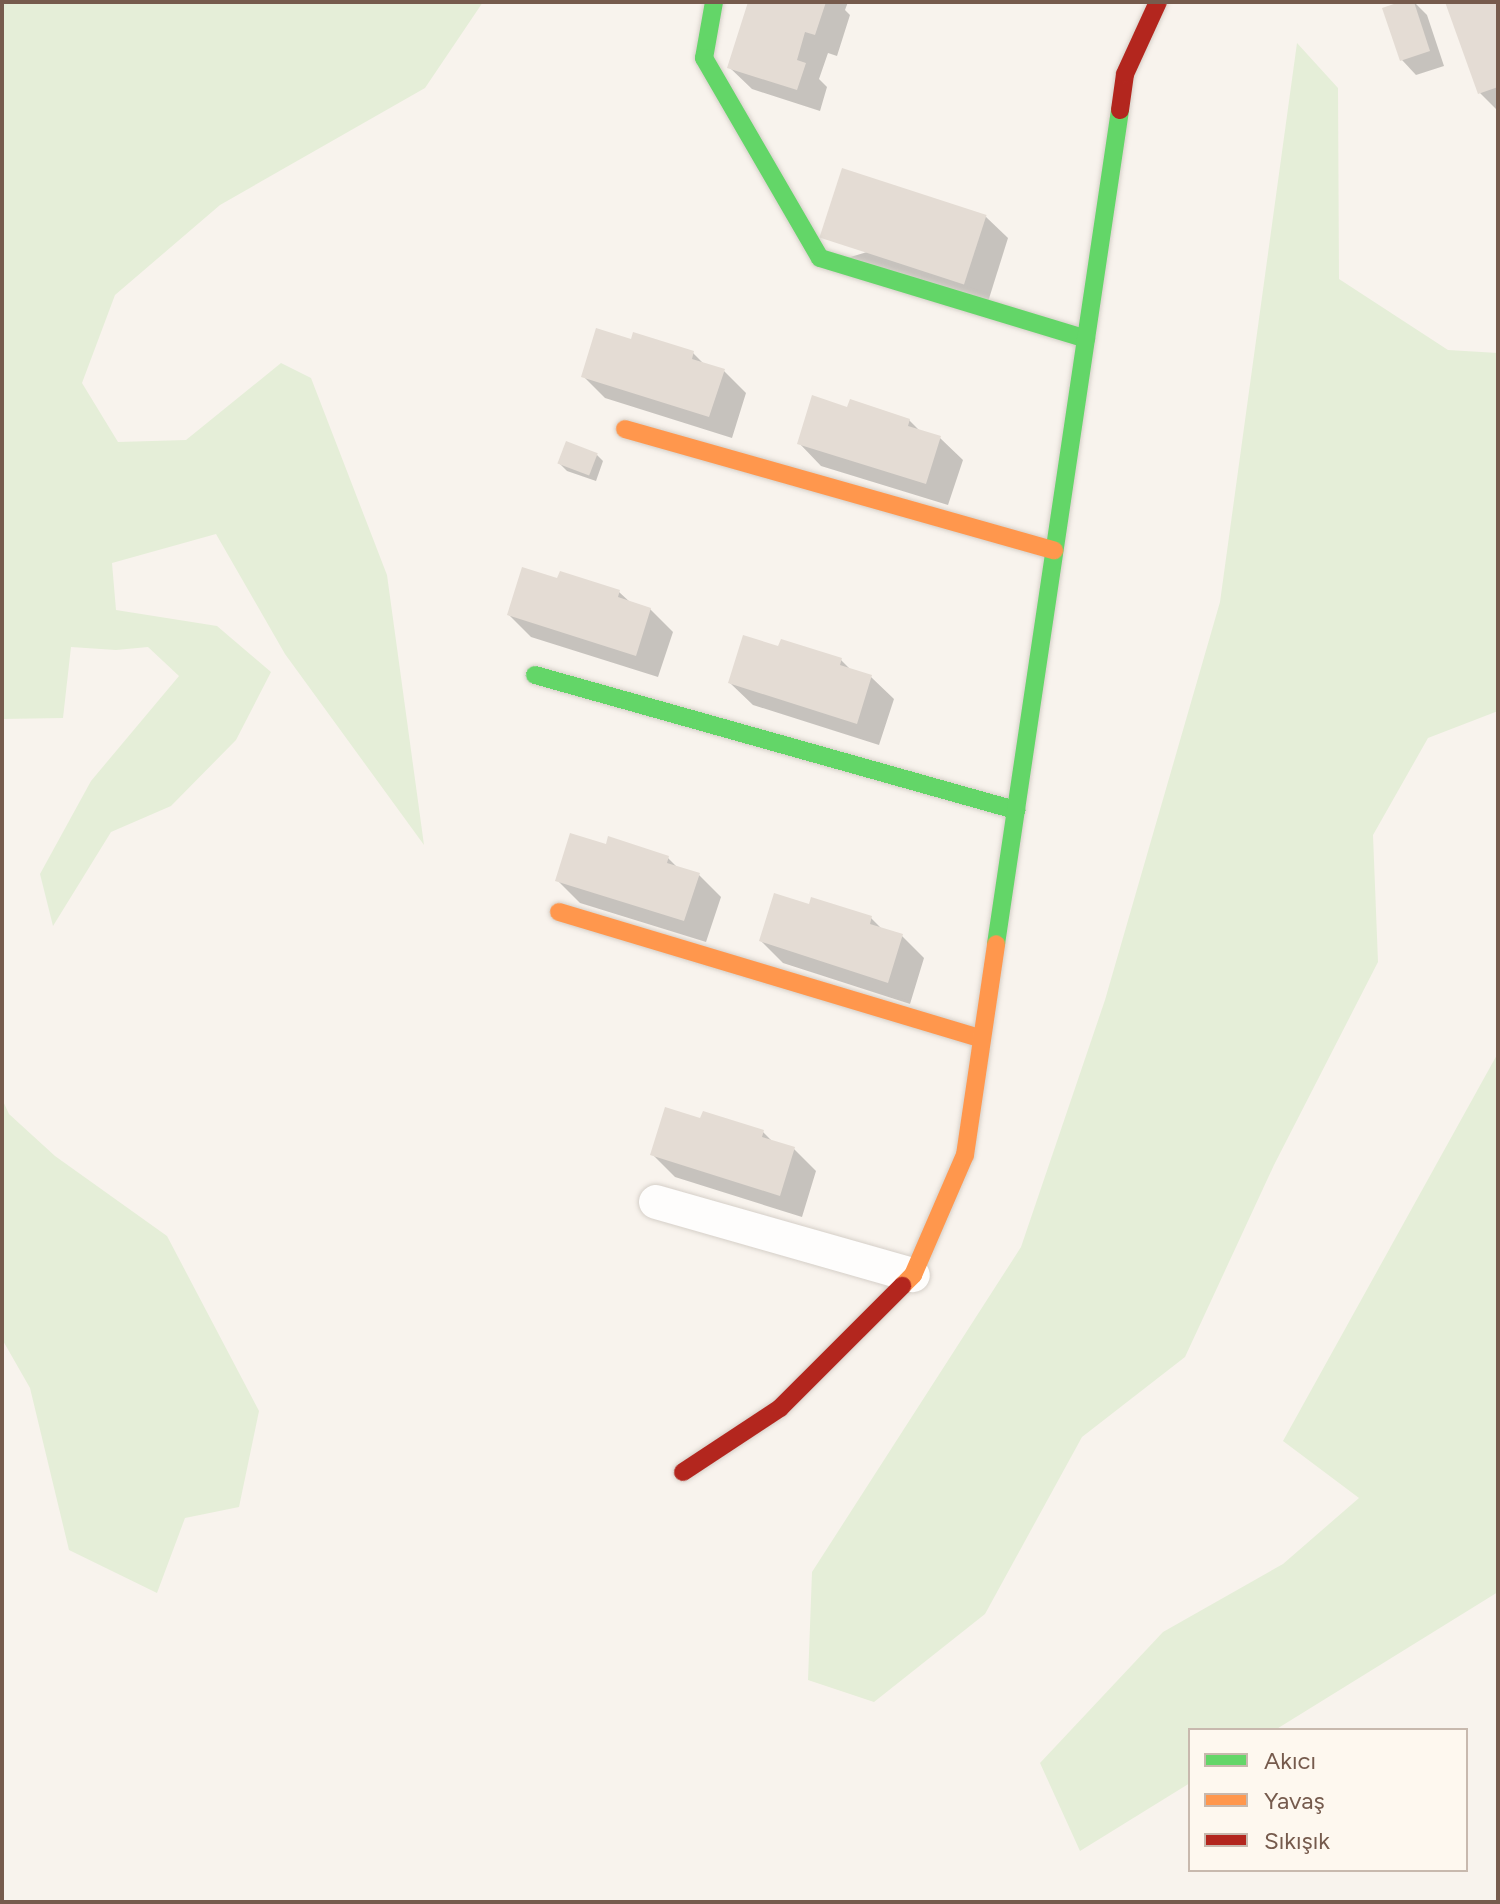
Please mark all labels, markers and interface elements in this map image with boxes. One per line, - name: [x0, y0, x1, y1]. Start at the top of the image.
- legend: [1188, 1728, 1468, 1872]
- text: Akıcı: [1264, 1746, 1316, 1775]
- text: Yavaş: [1264, 1786, 1325, 1815]
- text: Sıkışık: [1264, 1826, 1330, 1855]

